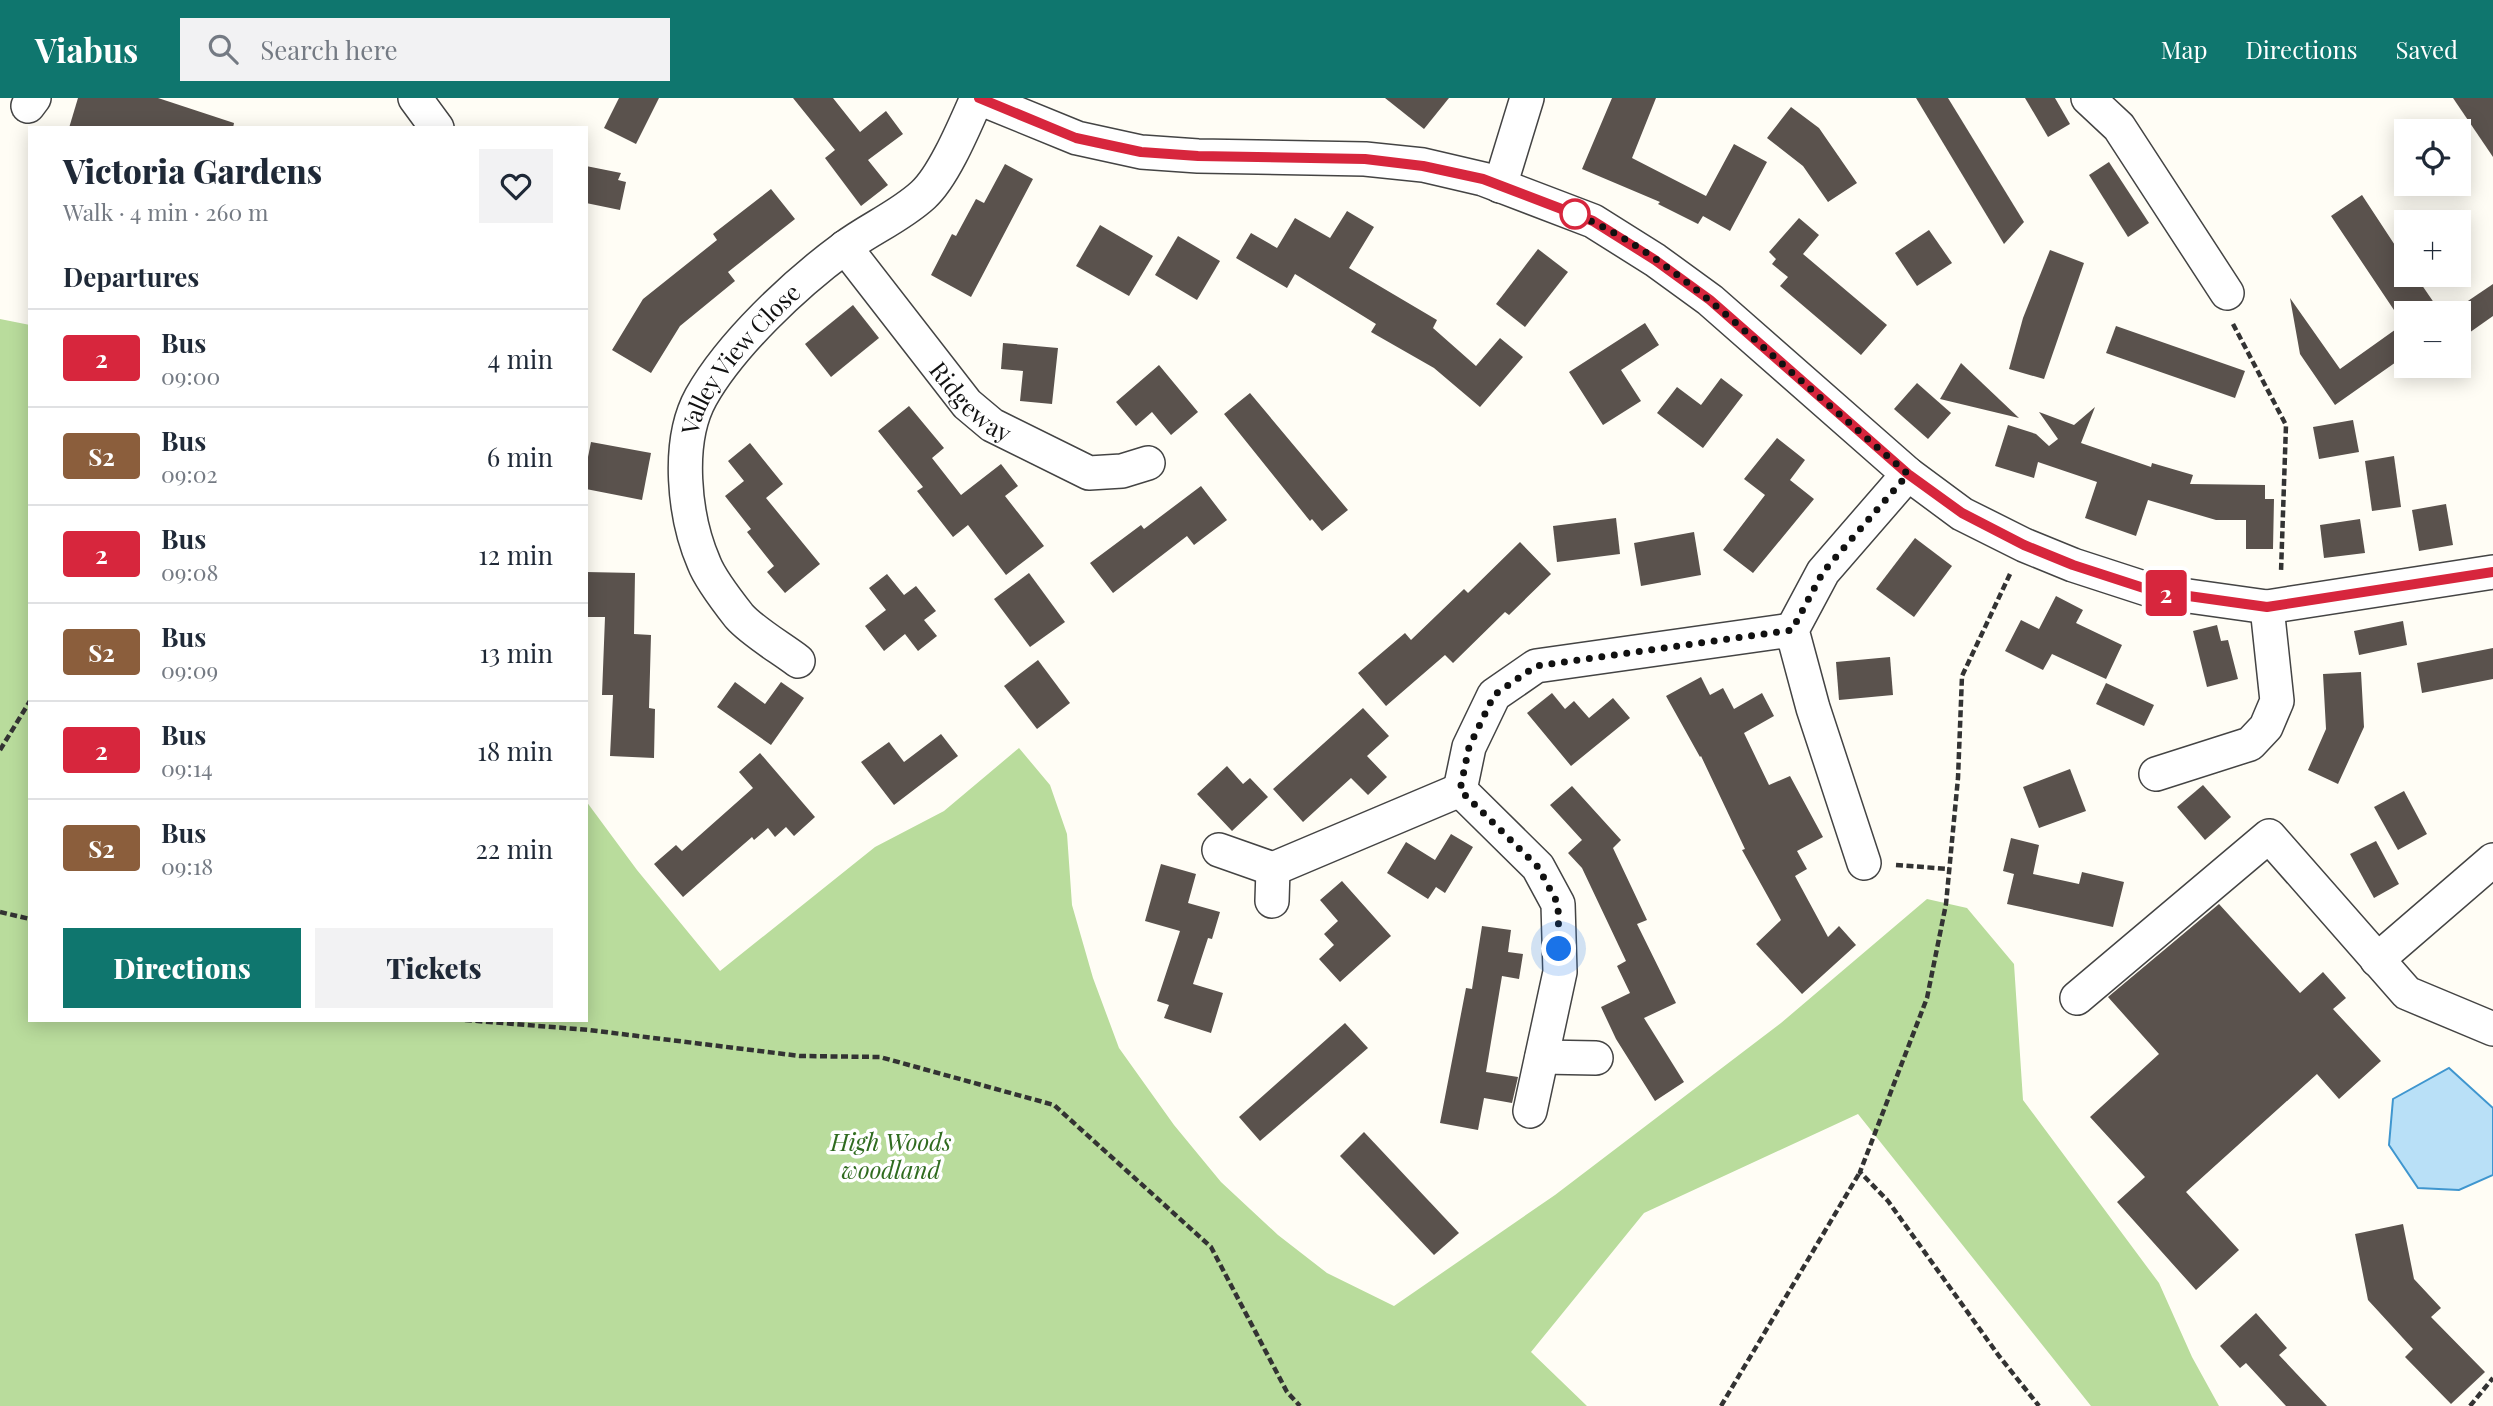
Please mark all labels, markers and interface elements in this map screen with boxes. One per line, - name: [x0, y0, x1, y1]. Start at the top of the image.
- search box: [180, 18, 670, 81]
- text: Viabus: [35, 27, 138, 71]
- icon: search: [204, 30, 242, 68]
- text: Search here: [260, 32, 398, 67]
- text: Map: [2161, 33, 2207, 65]
- text: Directions: [2245, 33, 2358, 65]
- text: Saved: [2396, 33, 2458, 65]
- map controls: [2394, 119, 2471, 378]
- button: locate: [2394, 119, 2471, 196]
- text: Victoria Gardens: [63, 148, 322, 192]
- button: heart: [479, 149, 553, 223]
- text: Walk · 4 min · 260 m: [63, 196, 268, 227]
- unlabelled marker: [1560, 199, 1590, 229]
- button: +: [2394, 210, 2471, 287]
- text: Departures: [63, 259, 199, 294]
- street label: Valley View Close: [672, 276, 806, 438]
- button: −: [2394, 301, 2471, 378]
- text: Bus: [161, 325, 206, 360]
- text: 4 min: [487, 341, 553, 376]
- text: 2: [95, 342, 108, 374]
- street label: Ridgeway: [923, 354, 1017, 448]
- text: 09:00: [161, 360, 220, 391]
- text: Bus: [161, 423, 206, 458]
- text: 6 min: [487, 439, 553, 474]
- text: S2: [88, 440, 115, 472]
- text: 09:02: [161, 458, 217, 489]
- text: Bus: [161, 521, 206, 556]
- text: 12 min: [478, 537, 553, 572]
- text: 2: [95, 538, 108, 570]
- text: 09:08: [161, 556, 218, 587]
- line badge: 2: [2143, 570, 2189, 616]
- text: 2: [2160, 577, 2172, 609]
- text: Bus: [161, 619, 206, 654]
- text: 13 min: [479, 635, 553, 670]
- text: S2: [88, 636, 115, 668]
- text: 09:09: [161, 654, 218, 685]
- text: Bus: [161, 717, 206, 752]
- text: 18 min: [477, 733, 553, 768]
- text: 2: [95, 734, 108, 766]
- text: 09:14: [161, 752, 213, 783]
- text: Bus: [161, 815, 206, 850]
- text: 22 min: [475, 831, 553, 866]
- text: S2: [88, 832, 115, 864]
- text: 09:18: [161, 850, 213, 881]
- button: Directions: [63, 928, 301, 1008]
- button: Tickets: [315, 928, 553, 1008]
- your location: [1541, 931, 1576, 966]
- park label: High Woods woodland: [830, 1125, 951, 1185]

